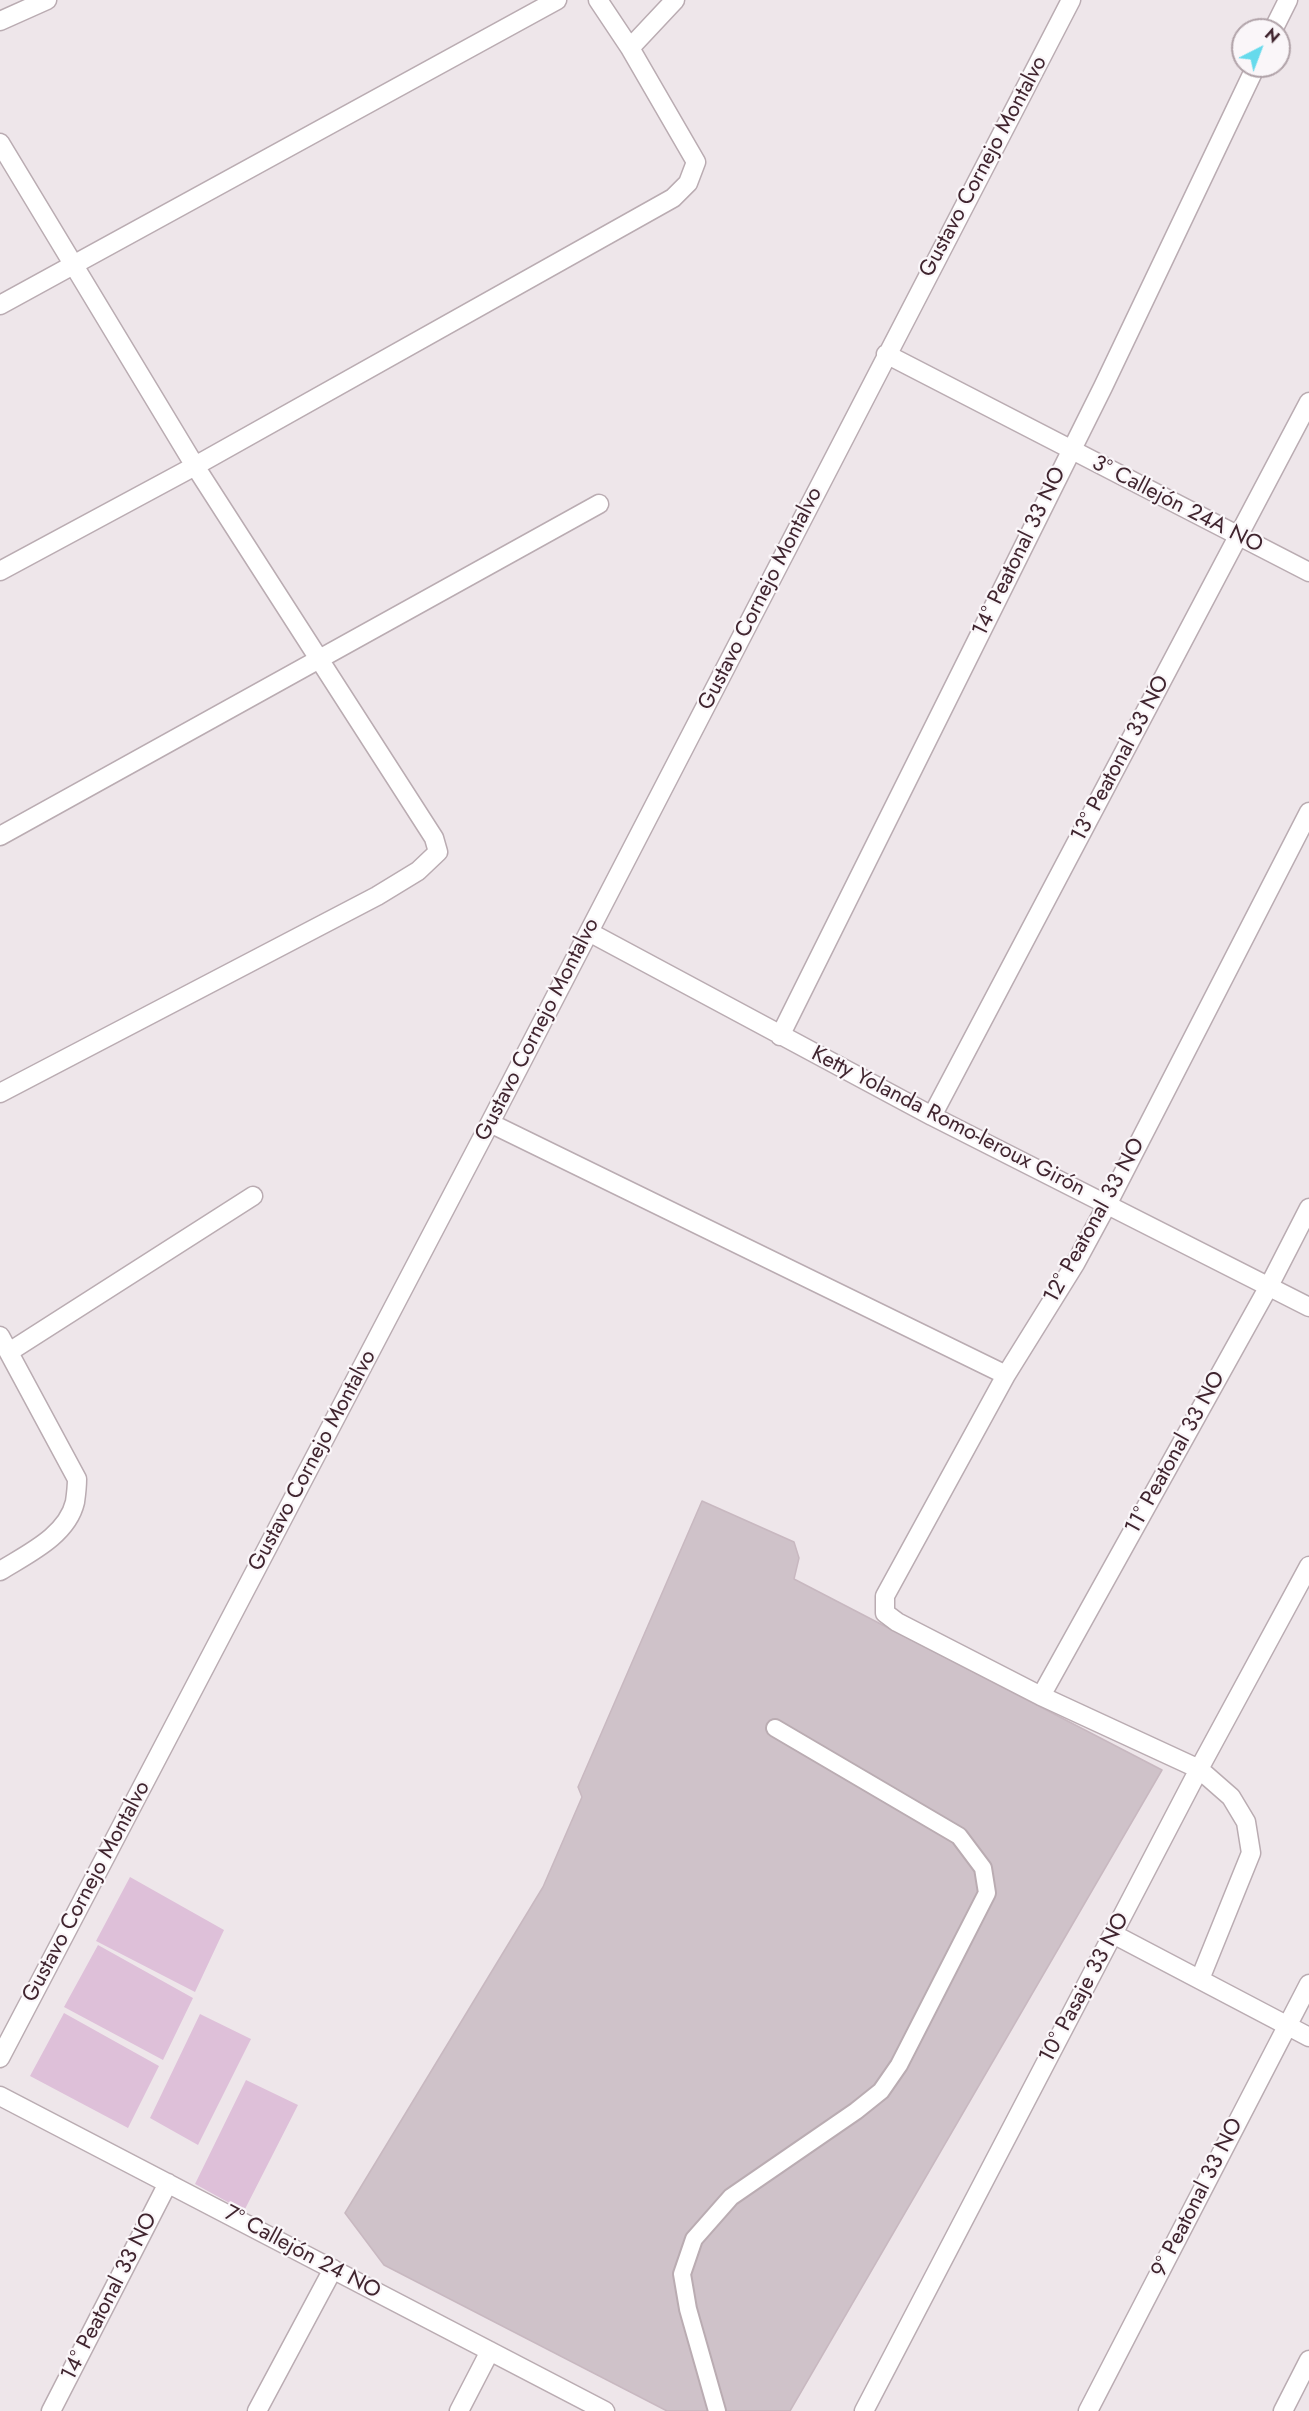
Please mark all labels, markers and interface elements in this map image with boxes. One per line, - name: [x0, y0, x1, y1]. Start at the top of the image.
- north arrow: [1231, 18, 1291, 78]
- text: N: [1260, 23, 1284, 49]
- street label: Gustavo Cornejo Montalvo: [914, 52, 1054, 282]
- street label: 3° Callejón 24A NO: [1087, 450, 1267, 560]
- street label: 14° Peatonal 33 NO: [968, 463, 1072, 641]
- street label: Gustavo Cornejo Montalvo: [693, 483, 829, 715]
- street label: 13° Peatonal 33 NO: [1066, 672, 1176, 846]
- street label: Gustavo Cornejo Montalvo: [470, 914, 606, 1146]
- street label: Ketty Yolanda Romo-leroux Girón: [807, 1041, 1089, 1203]
- street label: 12° Peatonal 33 NO: [1039, 1134, 1151, 1308]
- street label: Gustavo Cornejo Montalvo: [243, 1346, 383, 1576]
- street label: 11° Peatonal 33 NO: [1120, 1367, 1232, 1539]
- street label: Gustavo Cornejo Montalvo: [17, 1777, 157, 2007]
- street label: 10° Pasaje 33 NO: [1034, 1909, 1136, 2067]
- street label: 9° Peatonal 33 NO: [1147, 2114, 1249, 2282]
- street label: 7° Callejón 24 NO: [219, 2201, 385, 2305]
- street label: 14° Peatonal 33 NO: [56, 2209, 164, 2385]

